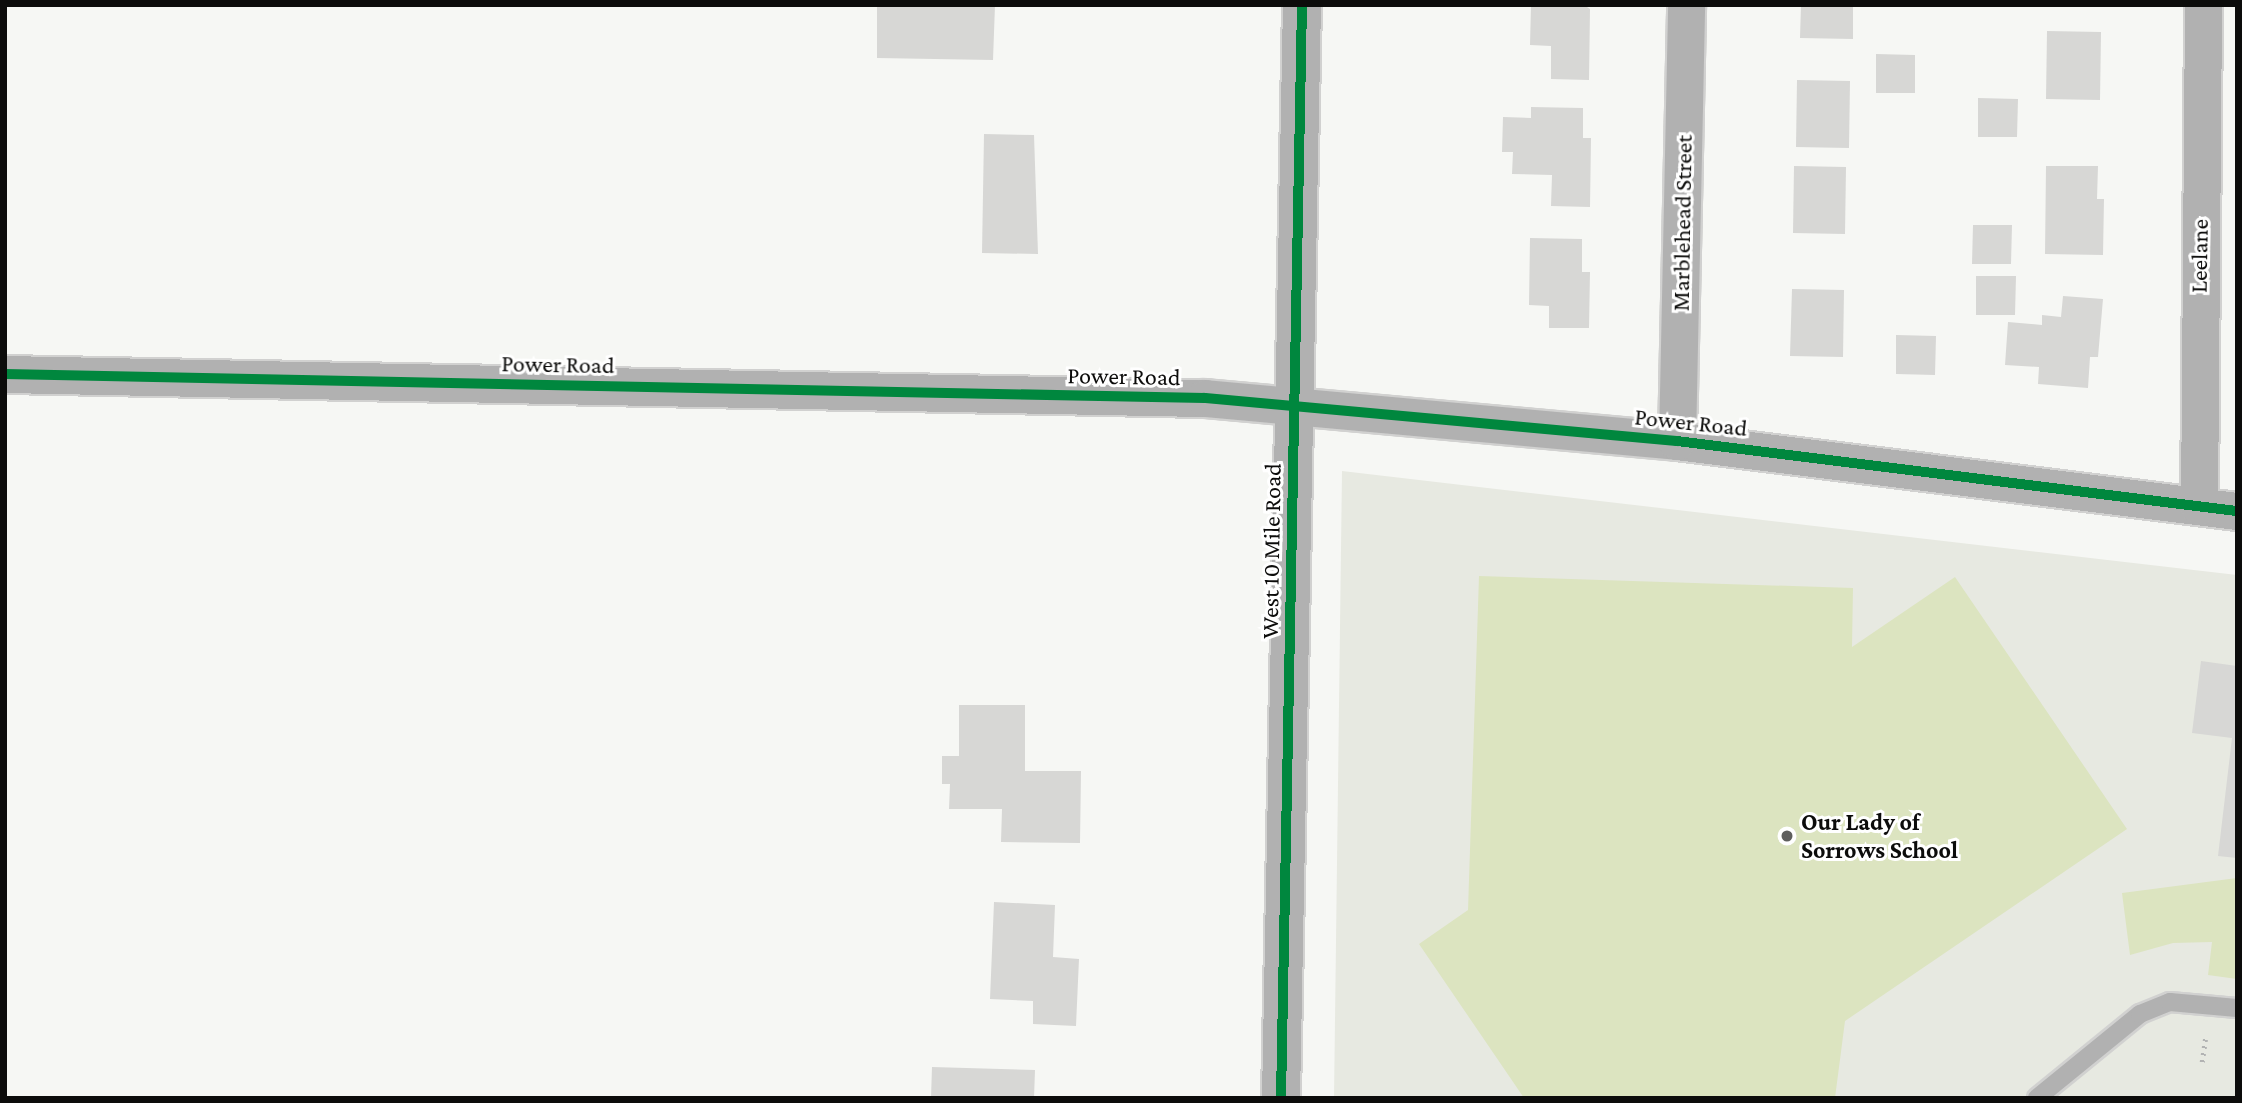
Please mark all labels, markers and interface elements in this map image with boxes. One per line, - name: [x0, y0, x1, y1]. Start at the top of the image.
- street label: Marblehead Street: [1666, 134, 1698, 312]
- street label: Leelane: [2184, 219, 2214, 293]
- street label: Power Road: [501, 349, 615, 379]
- street label: Power Road: [1067, 361, 1181, 391]
- street label: Power Road: [1633, 402, 1749, 442]
- street label: West 10 Mile Road: [1255, 463, 1287, 639]
- place label: Our Lady of Sorrows School: [1801, 808, 1958, 864]
- marker: Our Lady of Sorrows School: [1779, 828, 1795, 844]

